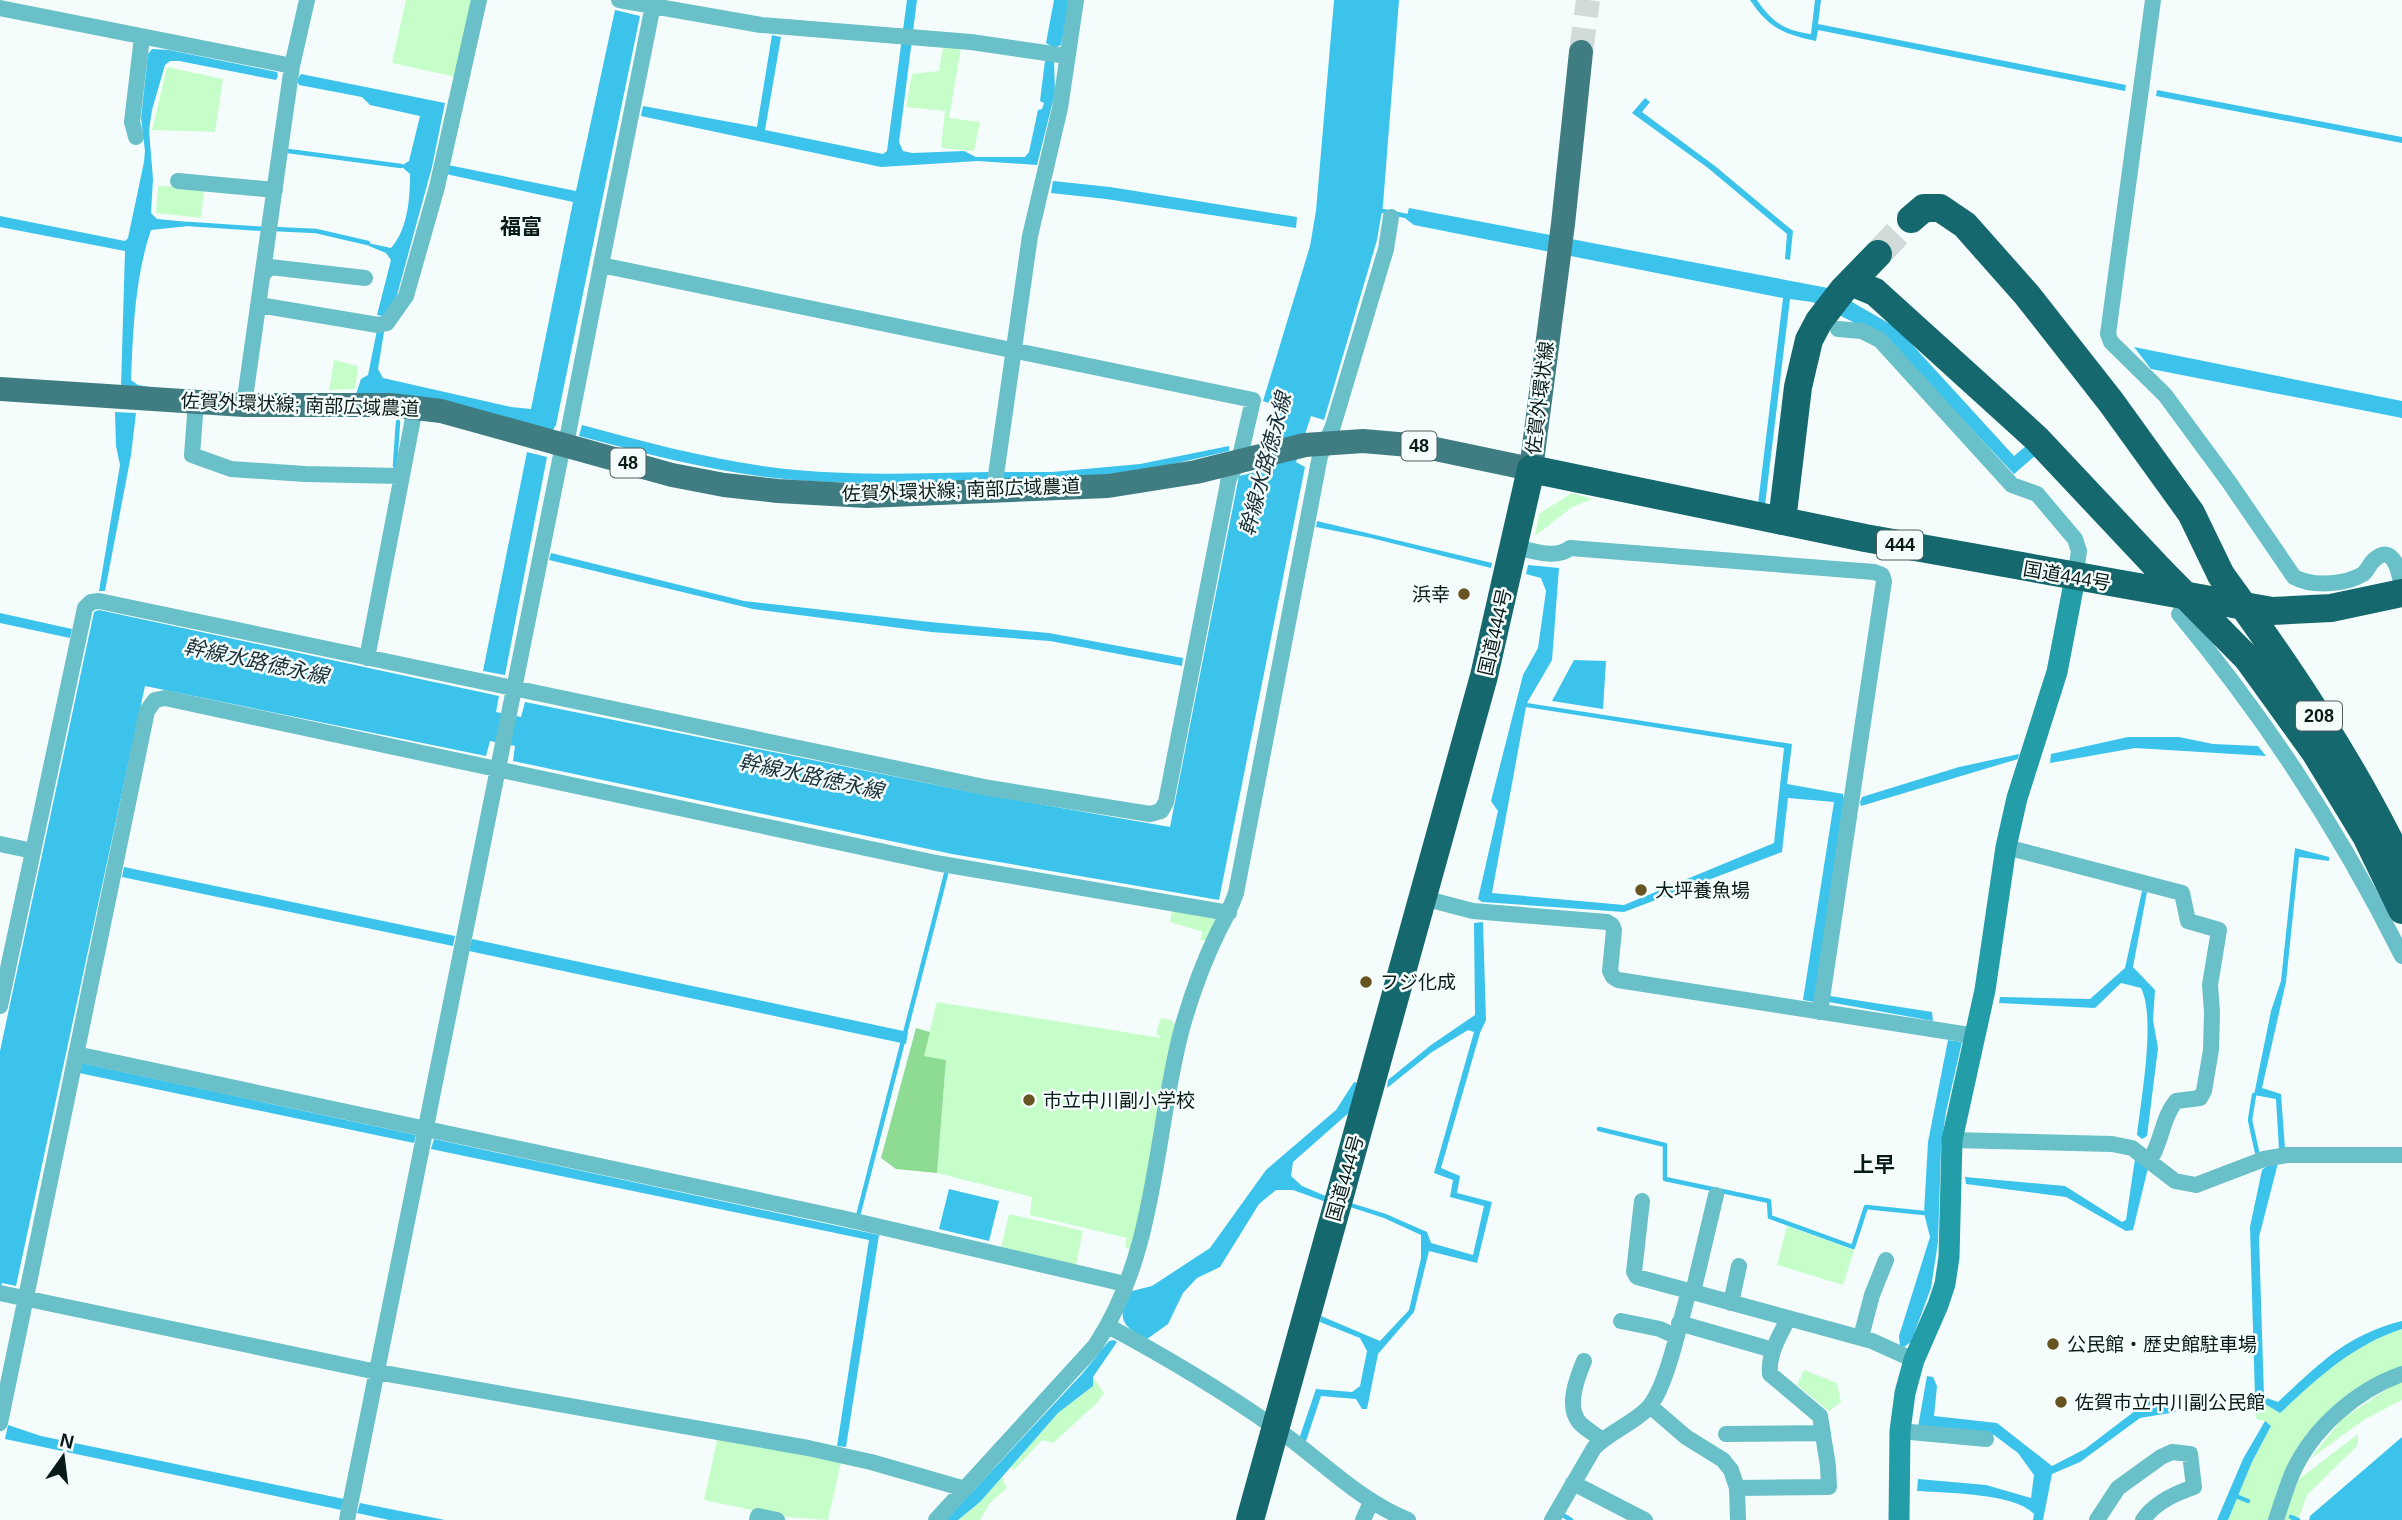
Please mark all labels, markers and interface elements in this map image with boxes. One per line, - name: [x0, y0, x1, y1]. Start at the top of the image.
- district label: 福富: [500, 215, 542, 238]
- street label: 佐賀外環状線: [1523, 340, 1557, 456]
- water label: 幹線水路徳永線: [1235, 387, 1296, 538]
- street label: 佐賀外環状線; 南部広域農道: [180, 390, 420, 420]
- road number: 48: [1402, 432, 1436, 461]
- road number: 48: [610, 448, 646, 477]
- street label: 佐賀外環状線; 南部広域農道: [841, 475, 1081, 505]
- road number: 444: [1877, 530, 1923, 560]
- street label: 国道444号: [2021, 558, 2113, 594]
- place label: 浜幸: [1412, 584, 1450, 605]
- marker: 浜幸: [1456, 586, 1472, 602]
- street label: 国道444号: [1475, 586, 1515, 678]
- water label: 幹線水路徳永線: [182, 634, 333, 688]
- road number: 208: [2296, 702, 2342, 730]
- water label: 幹線水路徳永線: [737, 749, 888, 803]
- place label: 大坪養魚場: [1655, 880, 1750, 901]
- marker: 大坪養魚場: [1633, 882, 1649, 898]
- place label: フジ化成: [1380, 972, 1456, 993]
- marker: フジ化成: [1358, 974, 1374, 990]
- place label: 市立中川副小学校: [1043, 1090, 1195, 1111]
- marker: 市立中川副小学校: [1021, 1092, 1037, 1108]
- street label: 国道444号: [1323, 1132, 1367, 1224]
- district label: 上早: [1853, 1153, 1895, 1176]
- place label: 公民館・歴史館駐車場: [2067, 1334, 2257, 1355]
- marker: 公民館・歴史館駐車場: [2045, 1336, 2061, 1352]
- place label: 佐賀市立中川副公民館: [2075, 1392, 2265, 1413]
- marker: 佐賀市立中川副公民館: [2053, 1394, 2069, 1410]
- north arrow: [28, 1422, 98, 1492]
- text: N: [58, 1429, 76, 1453]

